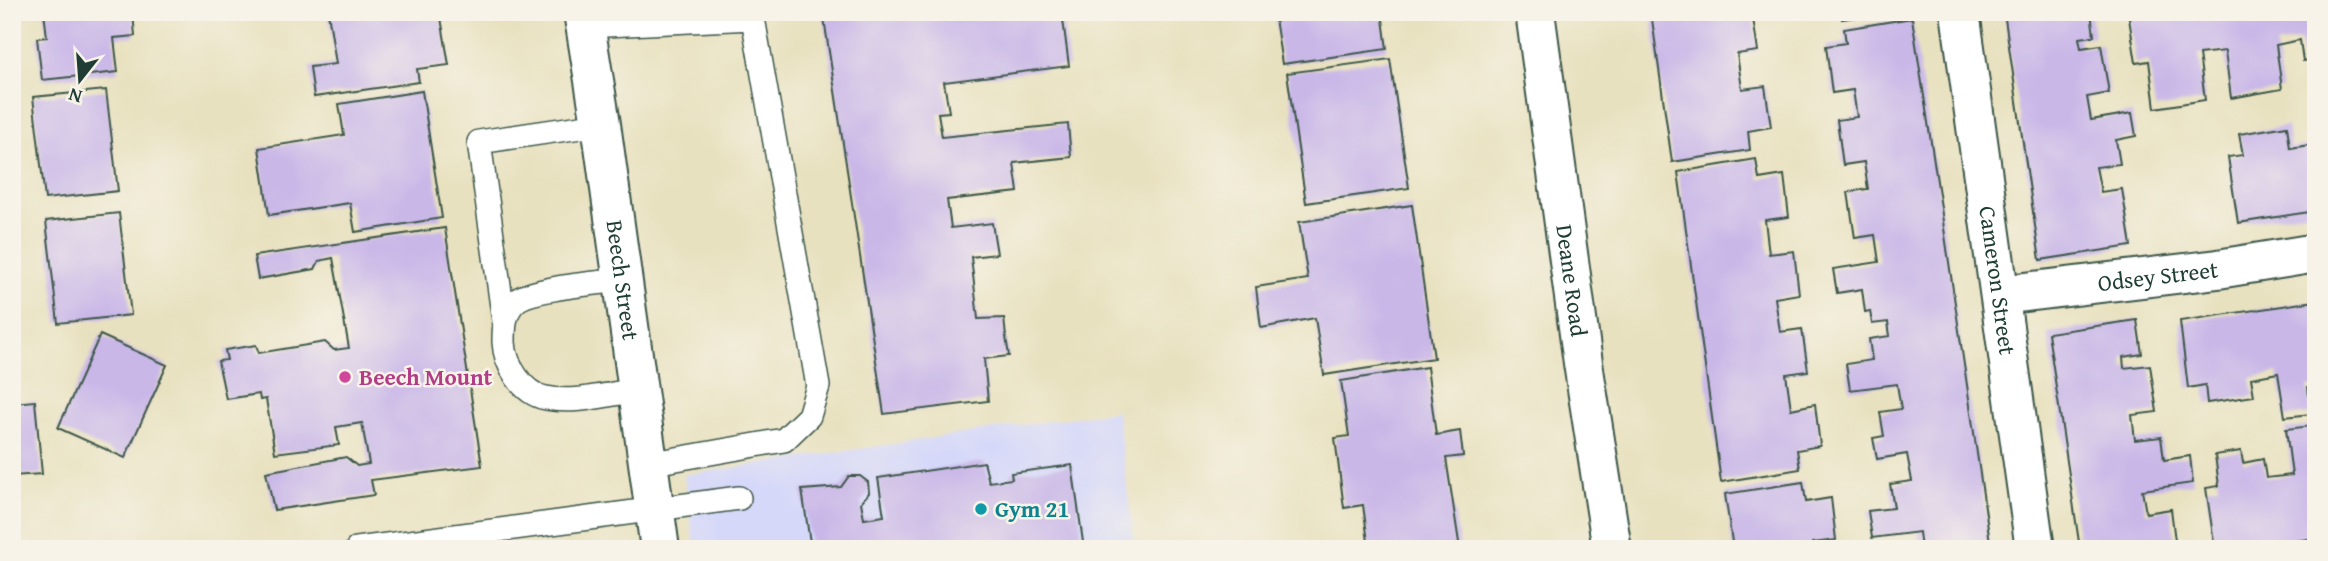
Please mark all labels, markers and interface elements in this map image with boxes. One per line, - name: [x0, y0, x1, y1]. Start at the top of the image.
- north arrow: [46, 46, 116, 116]
- text: N: [65, 81, 85, 112]
- street label: Cameron Street: [1971, 204, 2025, 357]
- street label: Beech Street: [599, 218, 648, 342]
- street label: Deane Road: [1548, 222, 1596, 339]
- street label: Odsey Street: [2096, 252, 2220, 299]
- place label: Beech Mount: [359, 360, 493, 393]
- marker: Beech Mount: [337, 369, 353, 385]
- place label: Gym 21: [995, 492, 1069, 525]
- marker: Gym 21: [973, 501, 989, 517]

